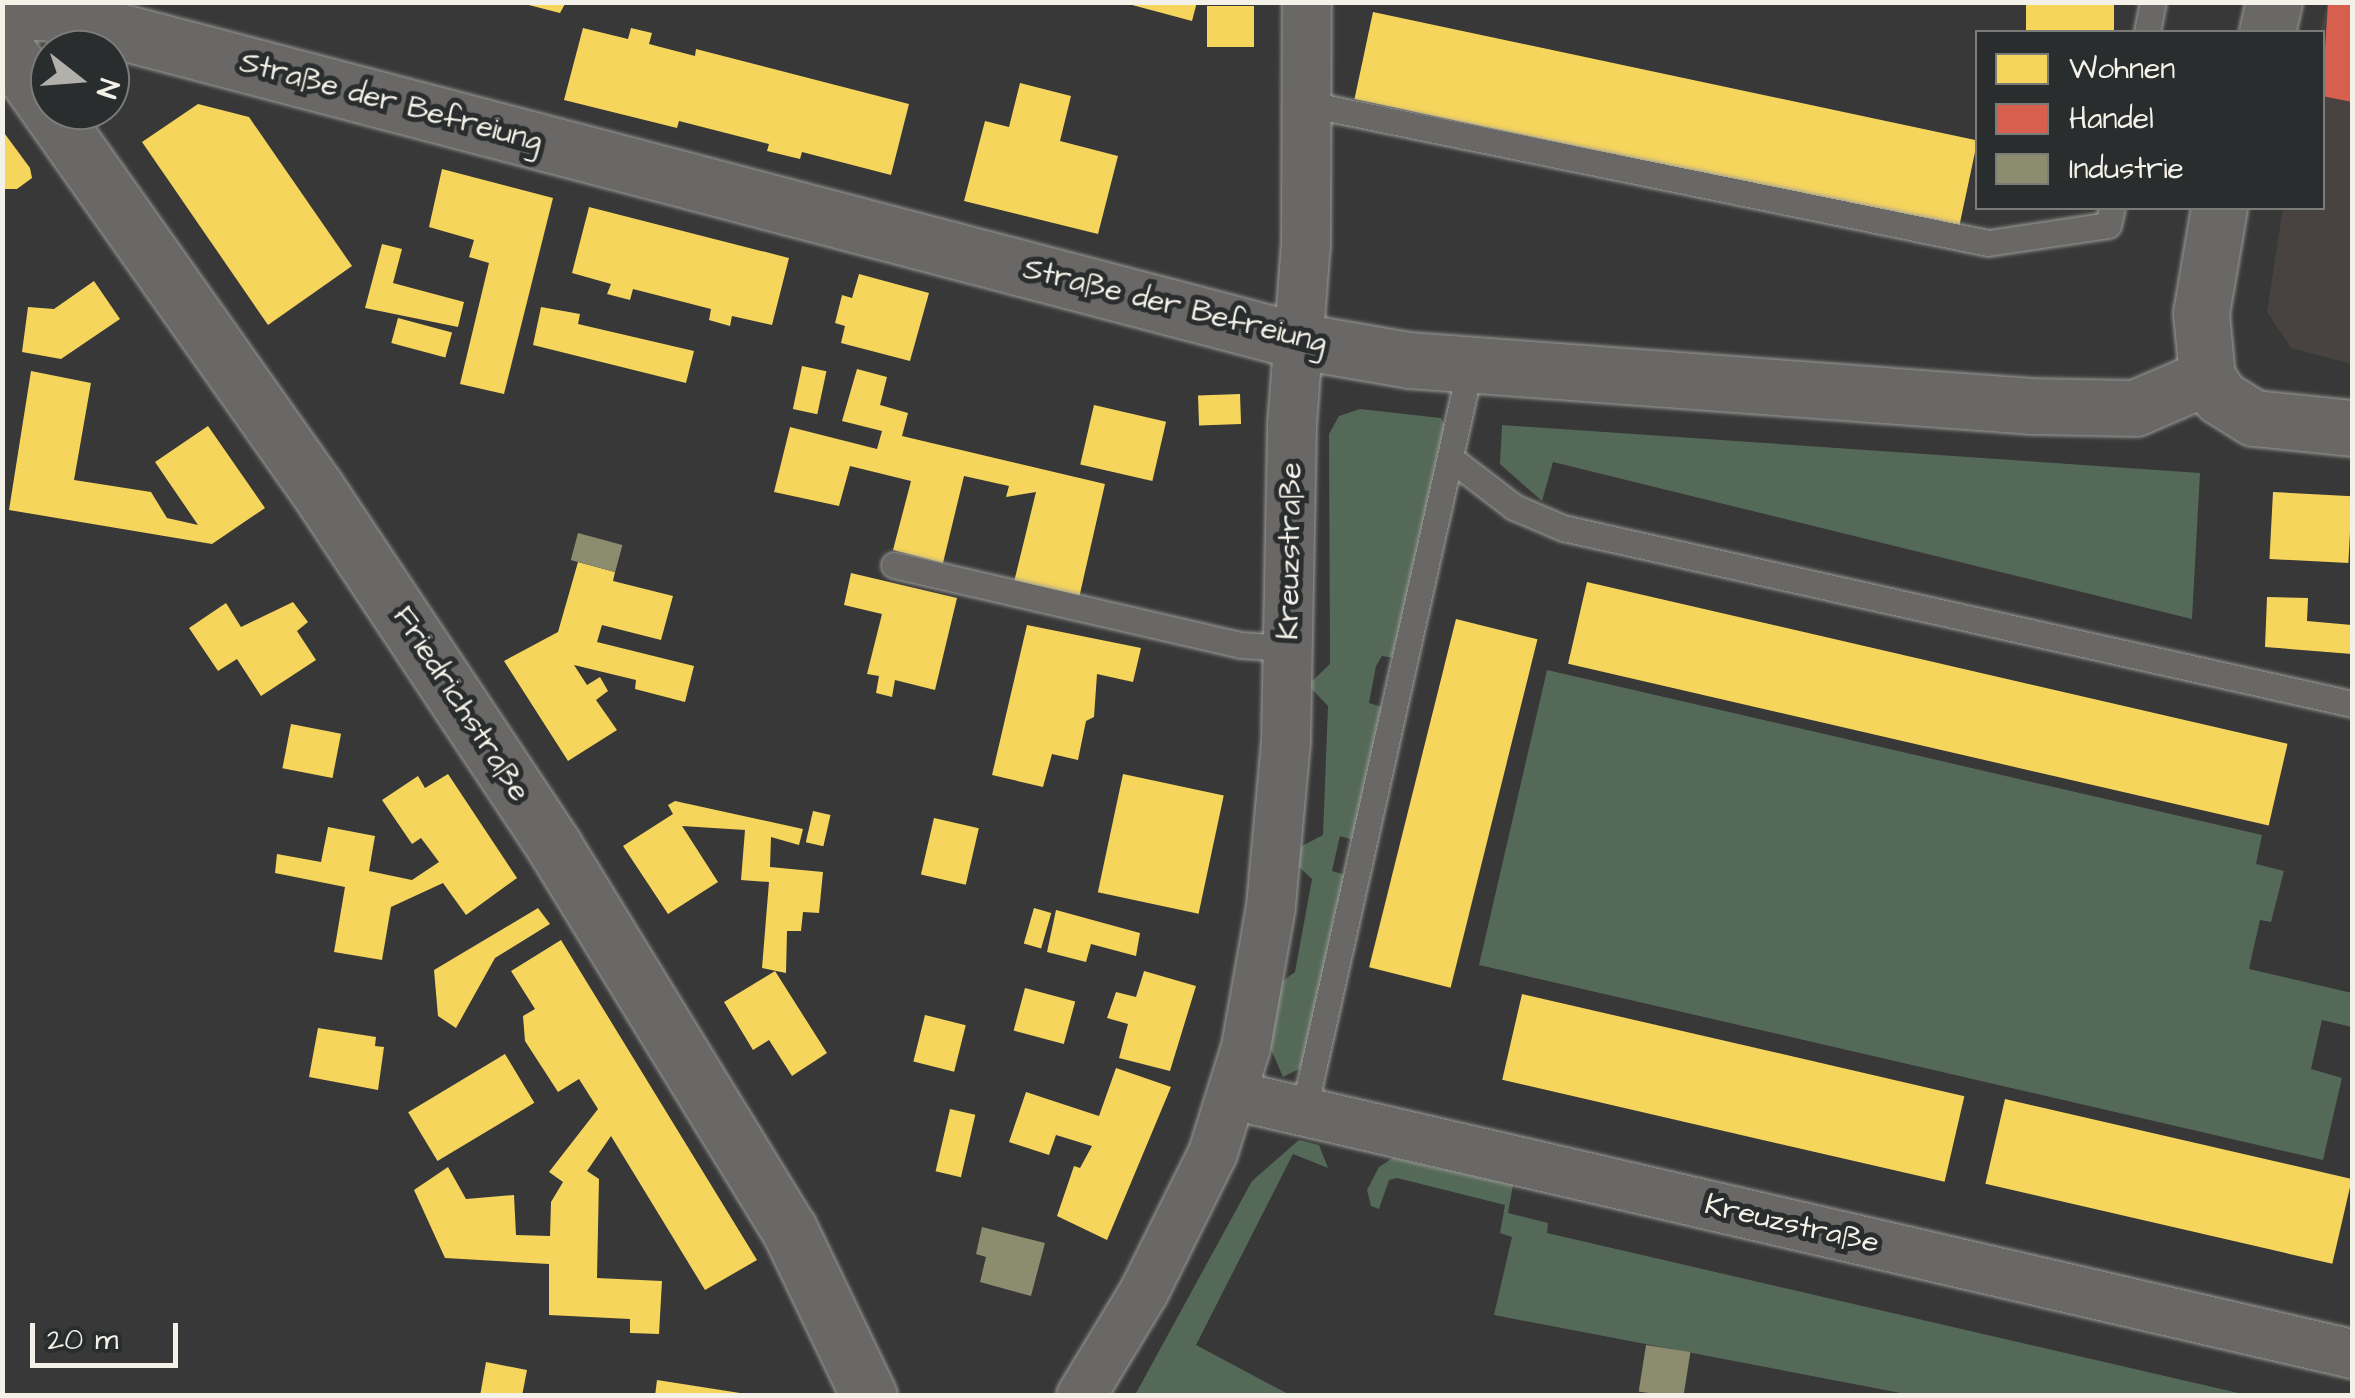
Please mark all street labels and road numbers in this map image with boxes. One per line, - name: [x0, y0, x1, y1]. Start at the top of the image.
- street label: Straße der Befreiung: [236, 44, 546, 160]
- street label: Straße der Befreiung: [1020, 251, 1330, 361]
- street label: Kreuzstraße: [1270, 462, 1310, 640]
- street label: Friedrichstraße: [385, 600, 537, 808]
- street label: Kreuzstraße: [1701, 1186, 1883, 1262]

